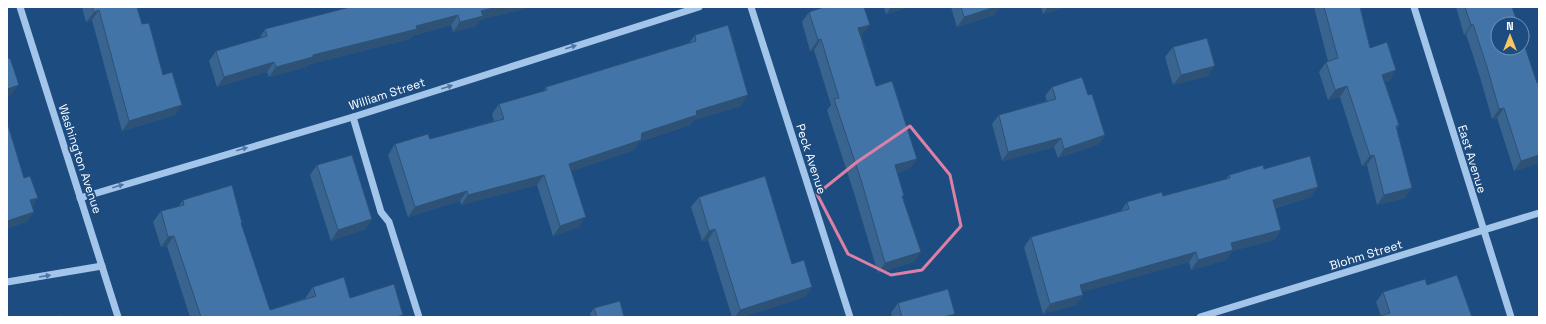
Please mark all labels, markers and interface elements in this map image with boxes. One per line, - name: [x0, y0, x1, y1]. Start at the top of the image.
- north arrow: [1490, 16, 1530, 56]
- text: N: [1506, 19, 1514, 33]
- one-way arrow: [565, 44, 577, 50]
- street label: William Street: [347, 74, 427, 114]
- one-way arrow: [441, 84, 453, 90]
- street label: Washington Avenue: [55, 102, 105, 216]
- street label: Peck Avenue: [792, 122, 830, 196]
- street label: East Avenue: [1454, 123, 1490, 195]
- one-way arrow: [237, 146, 249, 152]
- one-way arrow: [112, 183, 124, 189]
- street label: Blohm Street: [1327, 236, 1405, 274]
- one-way arrow: [39, 273, 52, 279]

